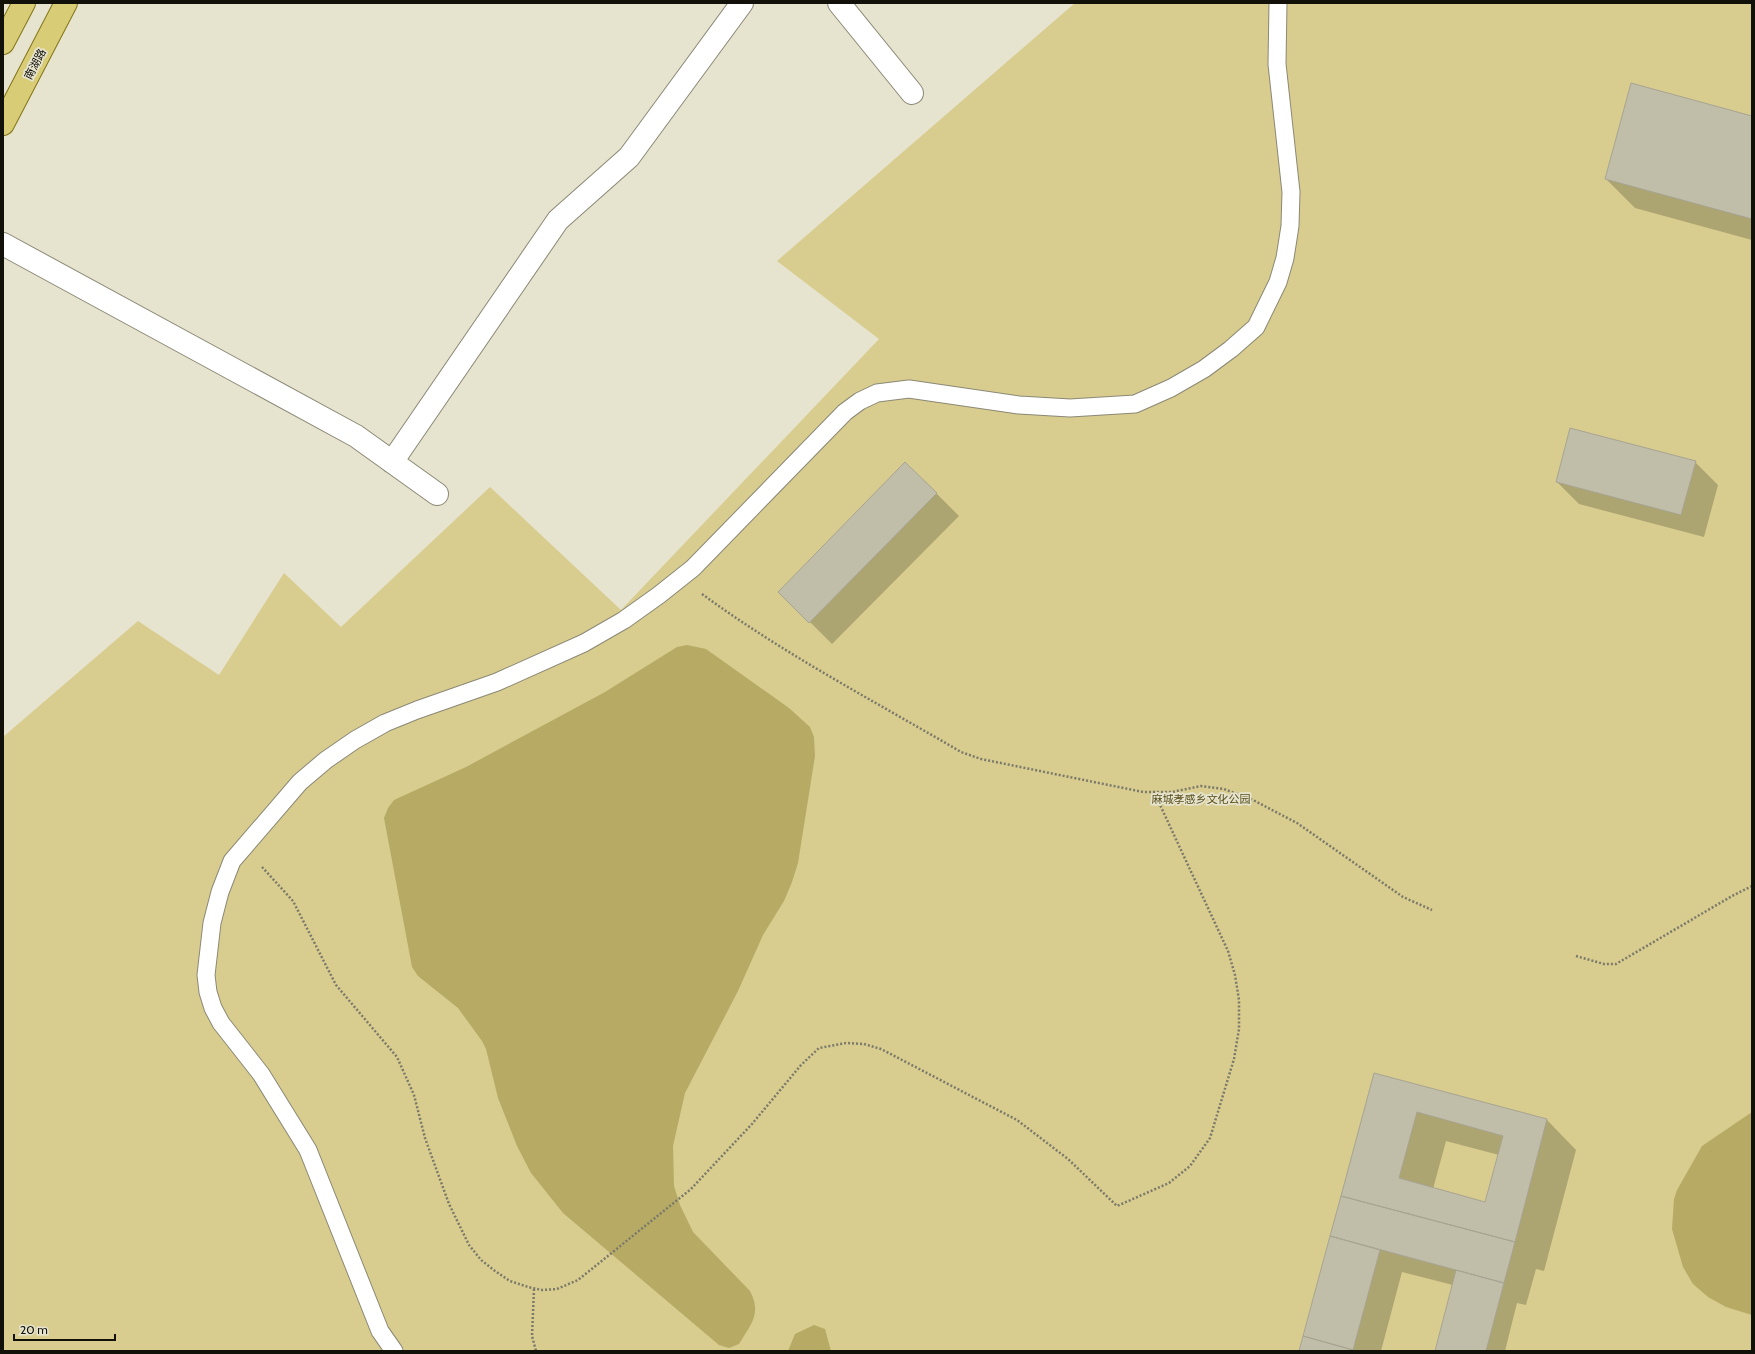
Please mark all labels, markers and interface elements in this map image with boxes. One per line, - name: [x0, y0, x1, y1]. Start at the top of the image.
- street label: 南湖路: [21, 46, 49, 82]
- park label: 麻城孝感乡文化公园: [1152, 792, 1251, 806]
- scale bar: [14, 1316, 115, 1342]
- text: 20 m: [20, 1322, 48, 1337]

